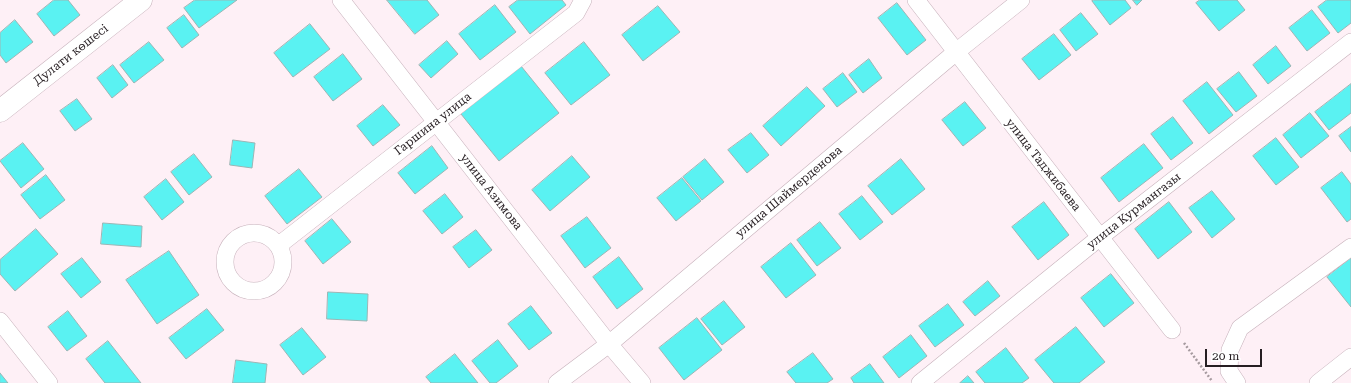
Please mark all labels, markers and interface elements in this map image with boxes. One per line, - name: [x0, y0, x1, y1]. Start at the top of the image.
- street label: Дулати көшесі: [31, 21, 111, 89]
- street label: Гаршина улица: [392, 90, 474, 158]
- street label: улица Таджибаева: [1002, 116, 1084, 214]
- street label: улица Шаймерденова: [733, 143, 845, 241]
- street label: улица Азимова: [457, 151, 525, 233]
- street label: улица Курмангазы: [1084, 170, 1184, 252]
- scale bar: [1207, 341, 1264, 367]
- text: 20 m: [1212, 349, 1239, 363]

